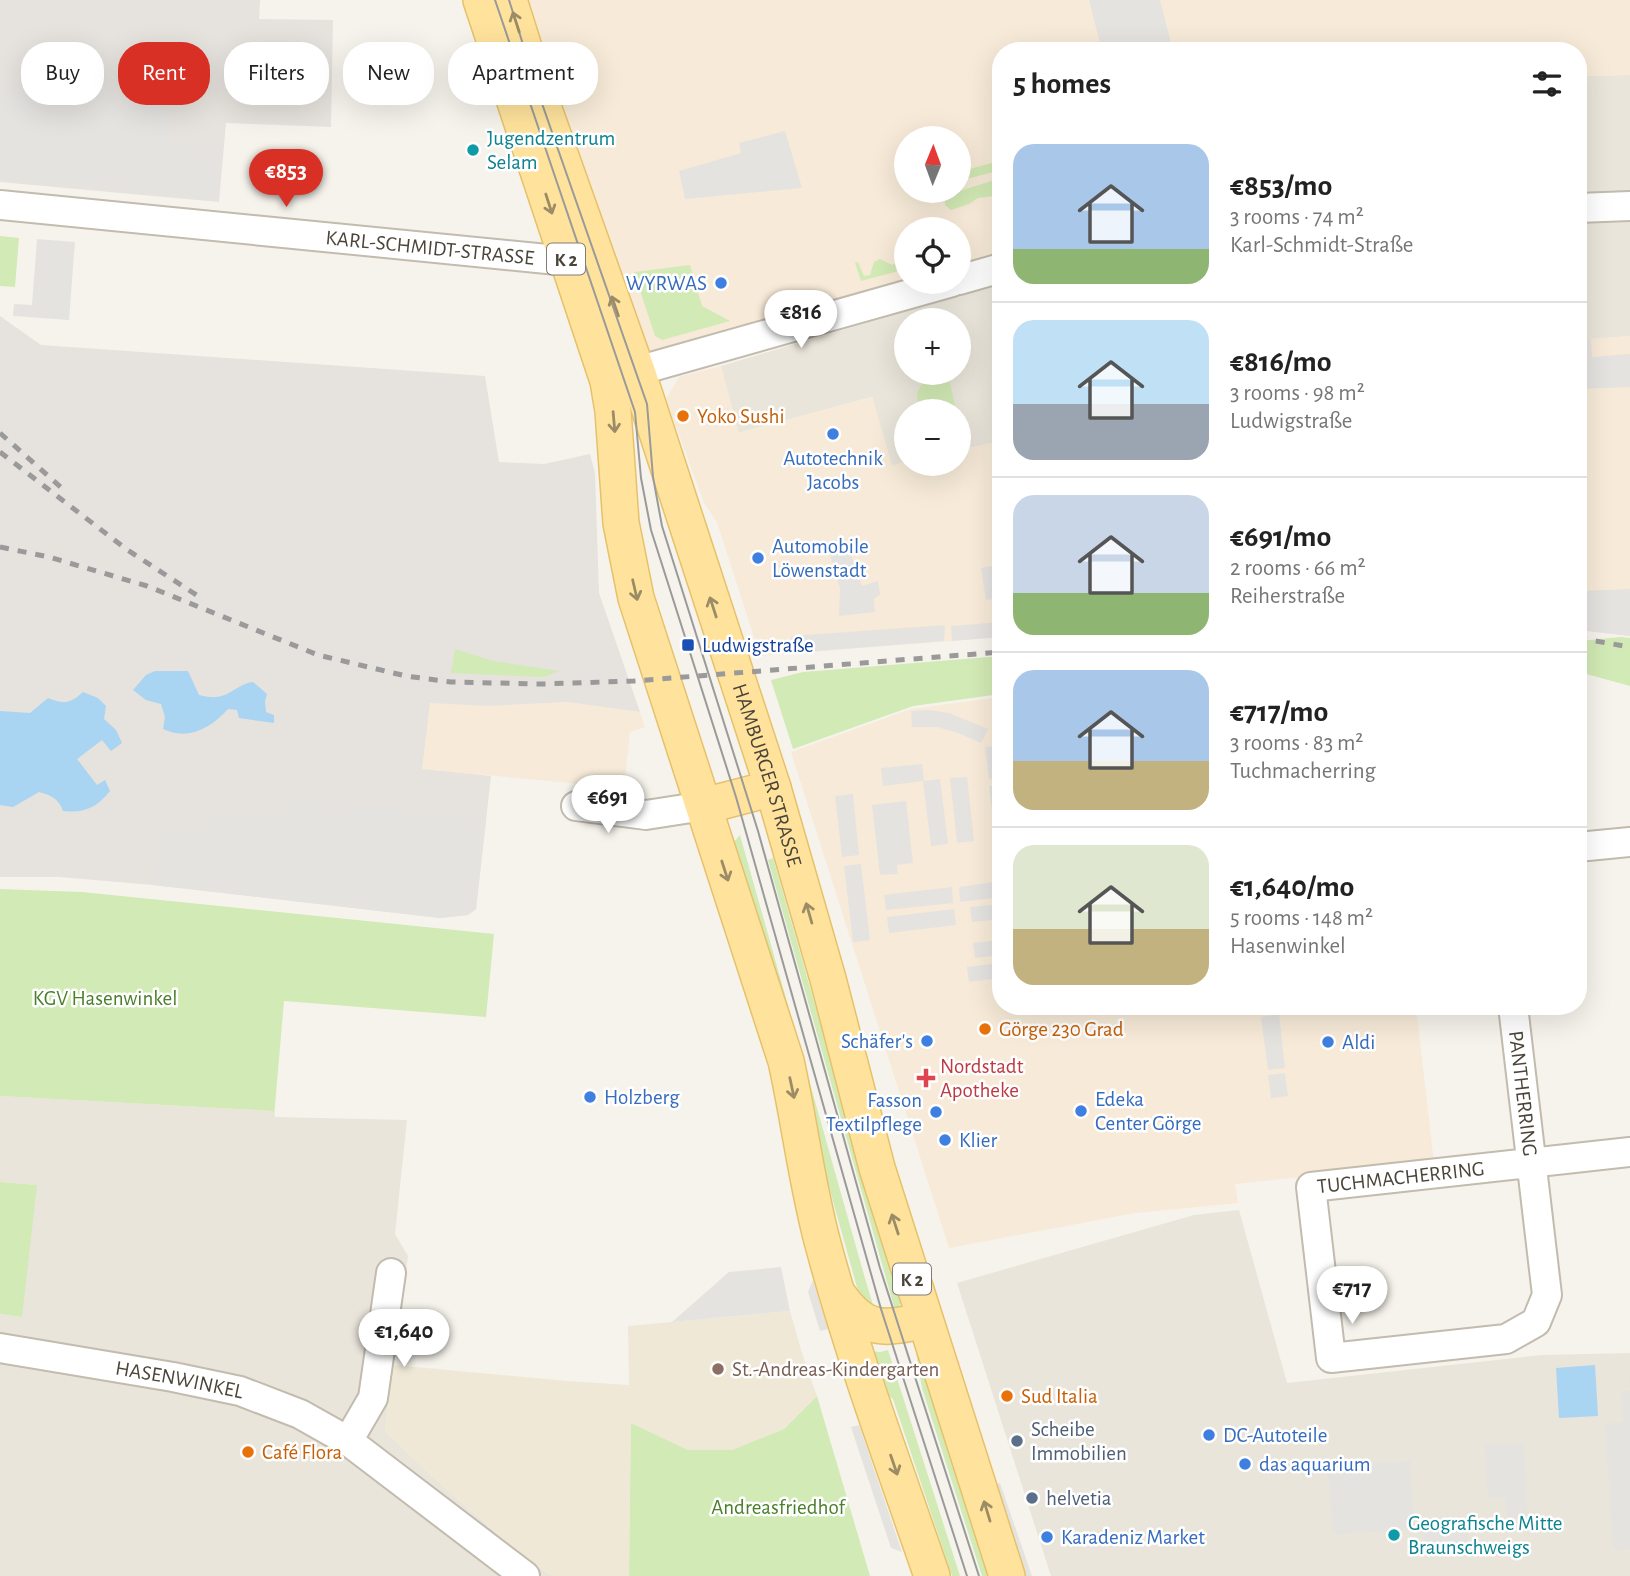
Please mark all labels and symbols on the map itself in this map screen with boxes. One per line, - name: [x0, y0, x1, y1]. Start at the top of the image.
- one-way arrow: [509, 11, 522, 33]
- north arrow: [894, 126, 971, 203]
- place label: Jugendzentrum Selam: [487, 128, 615, 173]
- marker: Jugendzentrum Selam: [465, 142, 481, 158]
- pin: €853: [245, 150, 327, 209]
- one-way arrow: [544, 193, 556, 215]
- street label: KARL-SCHMIDT-STRASSE: [325, 227, 535, 269]
- road number: K 2: [547, 244, 585, 274]
- place label: WYRWAS: [626, 273, 707, 294]
- marker: WYRWAS: [713, 275, 729, 291]
- pin: €816: [760, 290, 842, 350]
- one-way arrow: [607, 296, 620, 318]
- place label: Yoko Sushi: [697, 406, 784, 427]
- marker: Yoko Sushi: [675, 408, 691, 424]
- one-way arrow: [608, 410, 621, 433]
- marker: Autotechnik Jacobs: [825, 426, 841, 442]
- place label: Autotechnik Jacobs: [783, 448, 883, 493]
- place label: Automobile Löwenstadt: [772, 536, 869, 581]
- marker: Automobile Löwenstadt: [750, 550, 766, 566]
- one-way arrow: [629, 578, 642, 601]
- one-way arrow: [706, 596, 719, 618]
- place label: Ludwigstraße: [702, 635, 814, 656]
- marker: Ludwigstraße: [680, 637, 696, 653]
- street label: HAMBURGER STRASSE: [729, 681, 805, 869]
- pin: €691: [567, 776, 649, 835]
- one-way arrow: [719, 860, 732, 882]
- one-way arrow: [801, 903, 814, 925]
- park label: KGV Hasenwinkel: [33, 988, 177, 1009]
- place label: Görge 230 Grad: [999, 1019, 1124, 1040]
- marker: Görge 230 Grad: [977, 1021, 993, 1037]
- street label: PANTHERRING: [1505, 1029, 1541, 1157]
- place label: Schäfer's: [841, 1031, 913, 1052]
- place label: Aldi: [1342, 1032, 1375, 1053]
- marker: Schäfer's: [919, 1033, 935, 1049]
- marker: Aldi: [1320, 1034, 1336, 1050]
- place label: Nordstadt Apotheke: [940, 1056, 1024, 1101]
- marker: Nordstadt Apotheke: [918, 1070, 934, 1086]
- one-way arrow: [786, 1076, 800, 1099]
- place label: Holzberg: [604, 1087, 680, 1108]
- marker: Holzberg: [582, 1089, 598, 1105]
- place label: Edeka Center Görge: [1095, 1089, 1201, 1134]
- place label: Fasson Textilpflege: [826, 1090, 922, 1135]
- marker: Edeka Center Görge: [1073, 1103, 1089, 1119]
- marker: Fasson Textilpflege: [928, 1104, 944, 1120]
- place label: Klier: [959, 1130, 997, 1151]
- marker: Klier: [937, 1132, 953, 1148]
- street label: TUCHMACHERRING: [1316, 1158, 1485, 1197]
- one-way arrow: [887, 1214, 900, 1236]
- road number: K 2: [893, 1264, 931, 1294]
- pin: €717: [1311, 1266, 1393, 1326]
- pin: €1,640: [347, 1310, 461, 1369]
- street label: HASENWINKEL: [114, 1358, 245, 1402]
- place label: St.-Andreas-Kindergarten: [732, 1359, 939, 1380]
- marker: St.-Andreas-Kindergarten: [710, 1361, 726, 1377]
- place label: Sud Italia: [1021, 1386, 1098, 1407]
- marker: Sud Italia: [999, 1388, 1015, 1404]
- place label: Scheibe Immobilien: [1031, 1419, 1127, 1464]
- place label: DC-Autoteile: [1223, 1425, 1327, 1446]
- marker: DC-Autoteile: [1201, 1427, 1217, 1443]
- marker: Scheibe Immobilien: [1009, 1433, 1025, 1449]
- place label: Café Flora: [262, 1442, 342, 1463]
- marker: Café Flora: [240, 1444, 256, 1460]
- one-way arrow: [889, 1453, 901, 1475]
- place label: das aquarium: [1259, 1454, 1371, 1475]
- marker: das aquarium: [1237, 1456, 1253, 1472]
- place label: helvetia: [1046, 1488, 1112, 1509]
- marker: helvetia: [1024, 1490, 1040, 1506]
- park label: Andreasfriedhof: [711, 1497, 846, 1518]
- one-way arrow: [980, 1500, 993, 1522]
- place label: Geografische Mitte Braunschweigs: [1408, 1513, 1562, 1558]
- place label: Karadeniz Market: [1061, 1527, 1205, 1548]
- marker: Geografische Mitte Braunschweigs: [1386, 1527, 1402, 1543]
- marker: Karadeniz Market: [1039, 1529, 1055, 1545]

